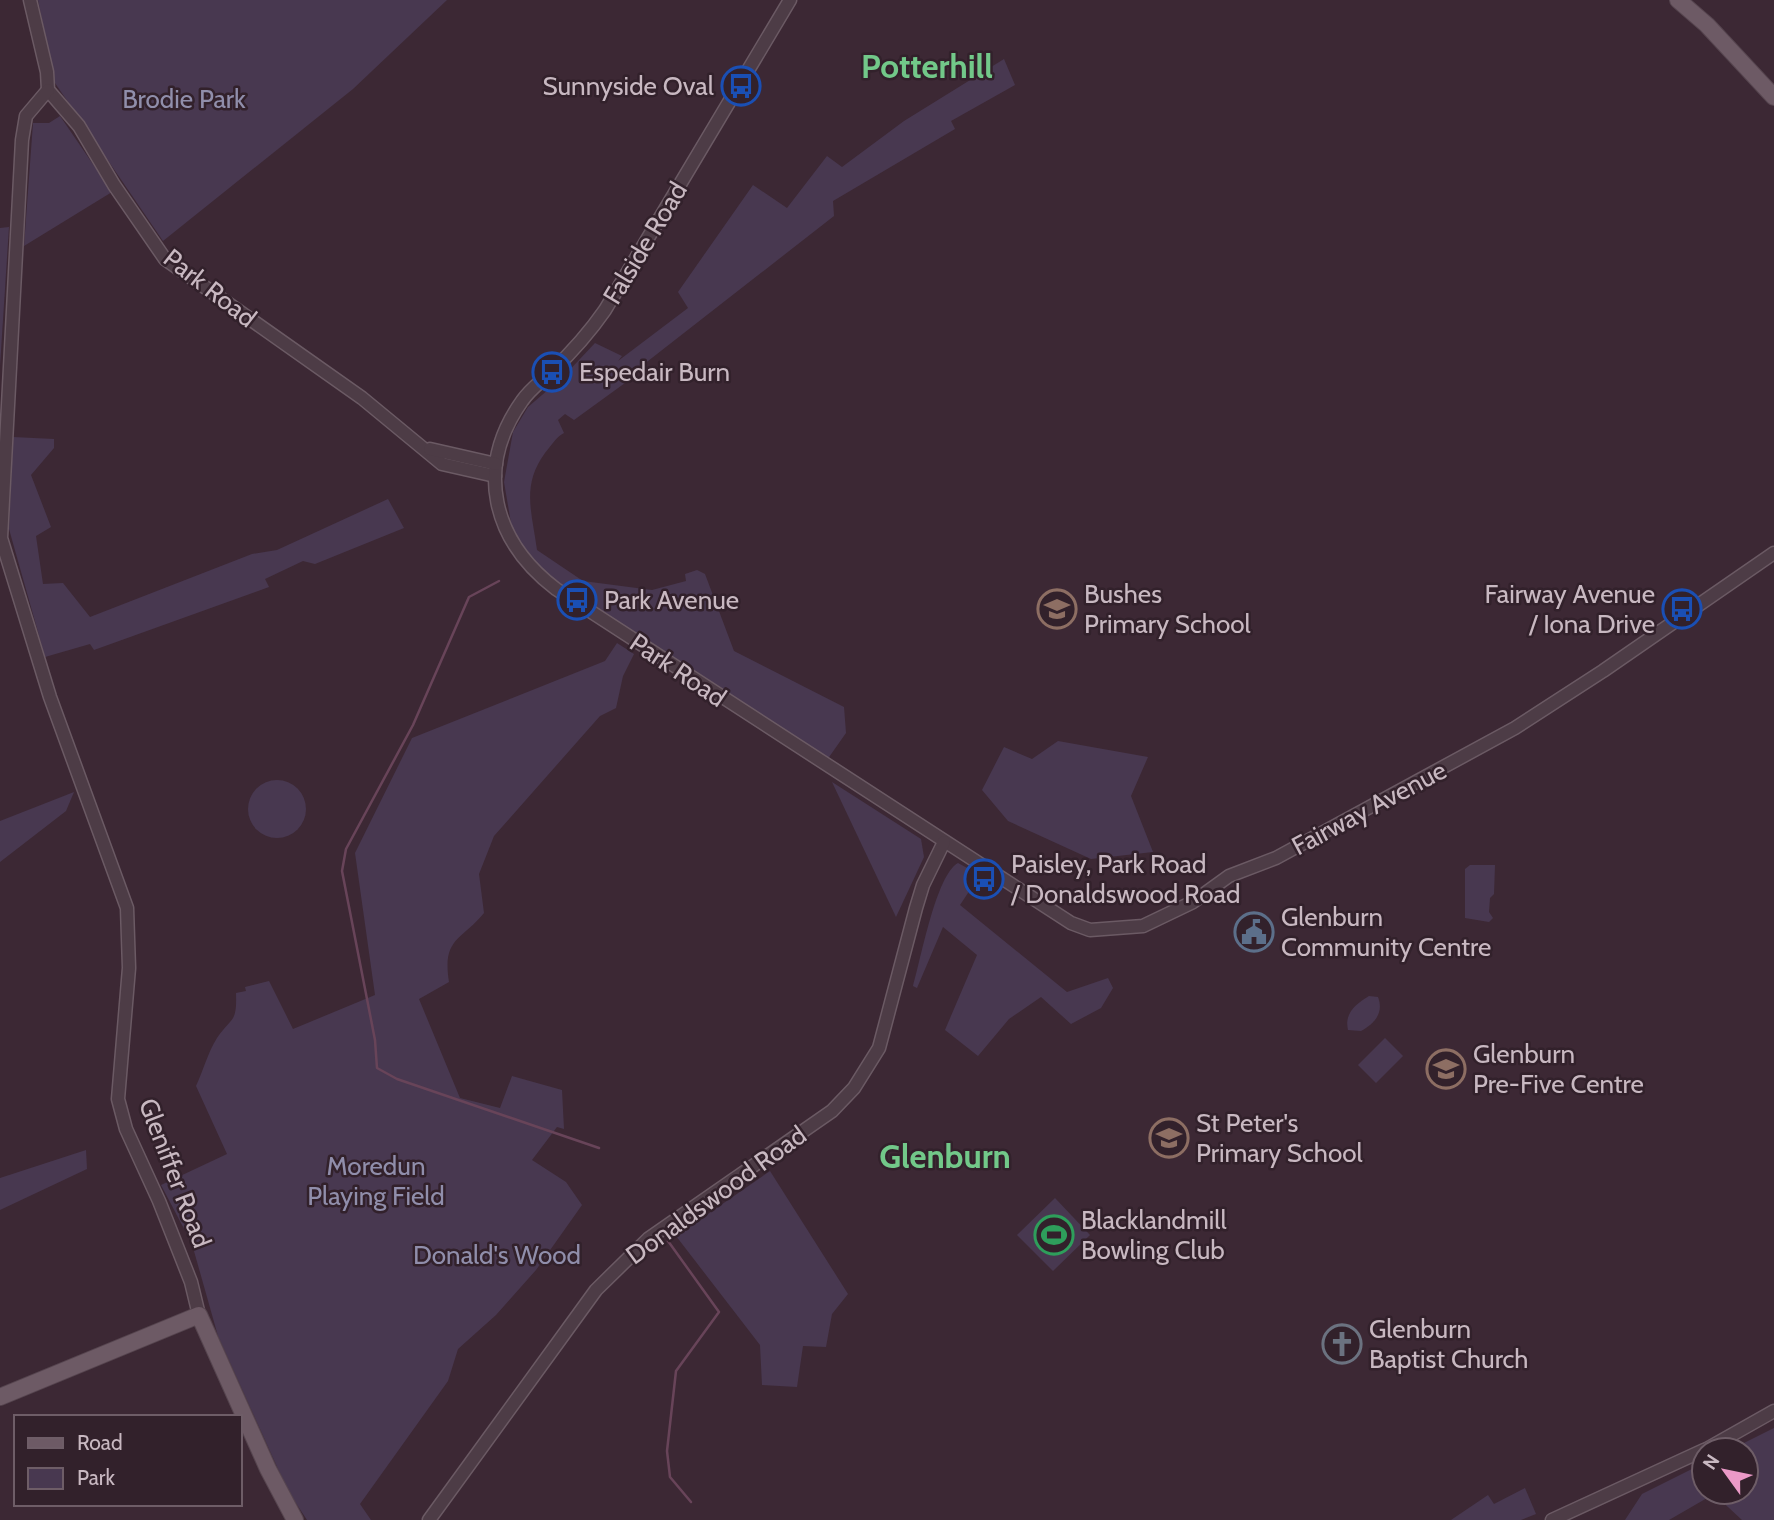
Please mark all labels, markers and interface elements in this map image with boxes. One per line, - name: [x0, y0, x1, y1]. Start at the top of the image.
- district label: Potterhill: [861, 46, 993, 86]
- bus stop icon: Sunnyside Oval: [720, 65, 762, 107]
- place label: Sunnyside Oval: [542, 70, 714, 102]
- park label: Brodie Park: [122, 83, 246, 115]
- street label: Falside Road: [596, 176, 694, 310]
- street label: Park Road: [157, 242, 263, 334]
- bus stop icon: Espedair Burn: [531, 351, 573, 393]
- place label: Espedair Burn: [579, 356, 730, 388]
- place label: Bushes Primary School: [1084, 578, 1251, 640]
- place label: Fairway Avenue / Iona Drive: [1485, 578, 1655, 640]
- bus stop icon: Park Avenue: [556, 579, 598, 621]
- place label: Park Avenue: [604, 584, 739, 616]
- school or university icon: Bushes Primary School: [1036, 588, 1078, 630]
- bus stop icon: Fairway Avenue / Iona Drive: [1661, 588, 1703, 630]
- street label: Park Road: [624, 626, 732, 714]
- street label: Fairway Avenue: [1286, 754, 1452, 862]
- place label: Paisley, Park Road / Donaldswood Road: [1010, 848, 1241, 910]
- bus stop icon: Paisley, Park Road / Donaldswood Road: [963, 858, 1005, 900]
- place label: Glenburn Community Centre: [1281, 901, 1491, 963]
- public building icon: Glenburn Community Centre: [1233, 911, 1275, 953]
- place label: Glenburn Pre-Five Centre: [1473, 1038, 1644, 1100]
- school or university icon: Glenburn Pre-Five Centre: [1425, 1048, 1467, 1090]
- street label: Gleniffer Road: [132, 1094, 218, 1252]
- place label: St Peter's Primary School: [1196, 1107, 1363, 1169]
- school or university icon: St Peter's Primary School: [1148, 1117, 1190, 1159]
- street label: Donaldswood Road: [620, 1119, 812, 1271]
- district label: Glenburn: [879, 1136, 1011, 1176]
- park label: Moredun Playing Field: [307, 1150, 445, 1212]
- place label: Blacklandmill Bowling Club: [1081, 1204, 1227, 1266]
- sports icon: Blacklandmill Bowling Club: [1033, 1214, 1075, 1256]
- park label: Donald's Wood: [413, 1239, 581, 1271]
- place label: Glenburn Baptist Church: [1369, 1313, 1528, 1375]
- church icon: Glenburn Baptist Church: [1321, 1323, 1363, 1365]
- legend: [14, 1415, 242, 1506]
- text: Road: [77, 1430, 123, 1455]
- north arrow: [1690, 1436, 1760, 1506]
- text: N: [1698, 1450, 1724, 1474]
- text: Park: [77, 1465, 115, 1490]

